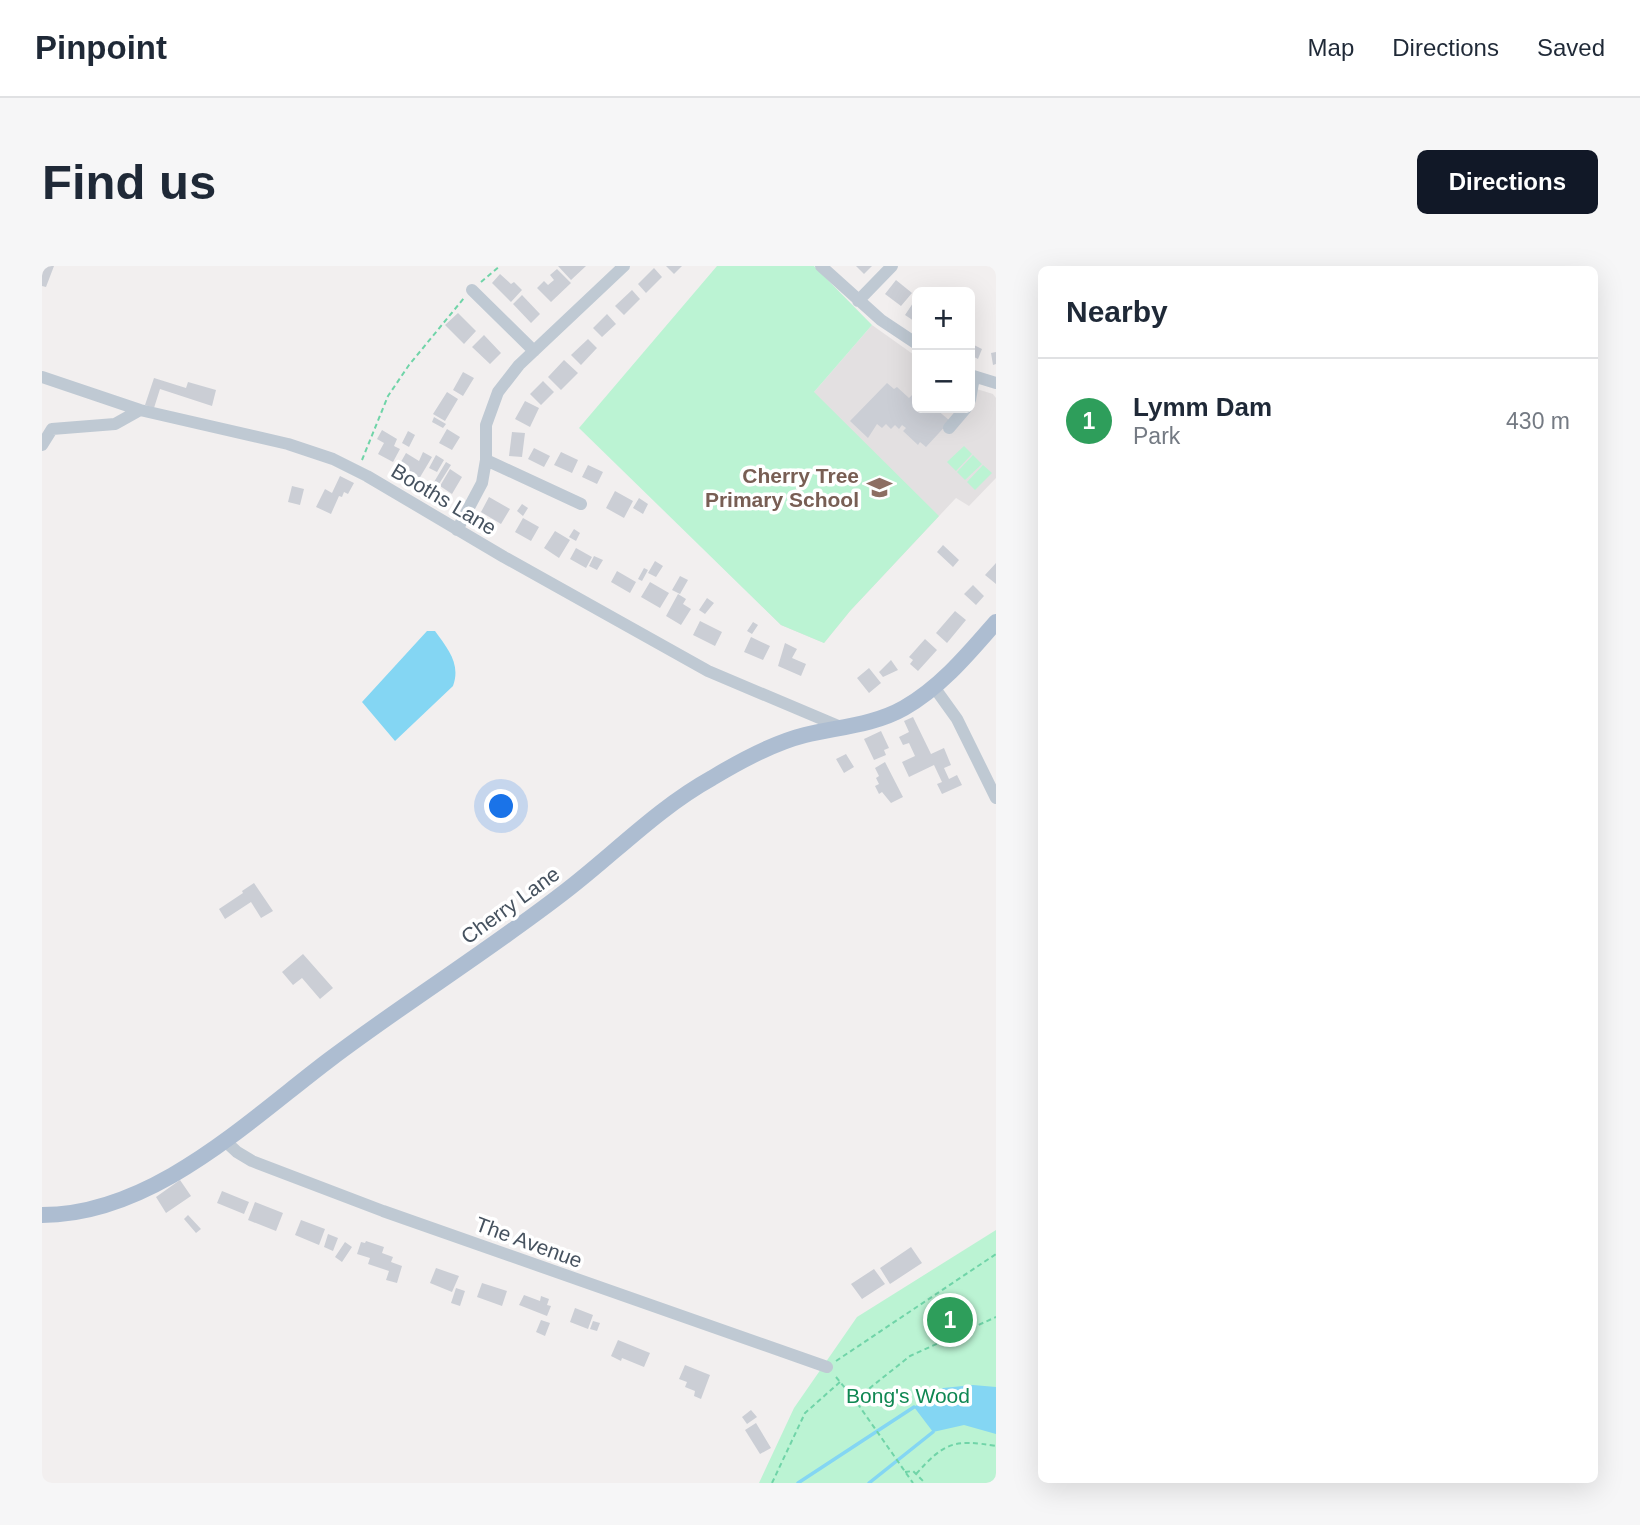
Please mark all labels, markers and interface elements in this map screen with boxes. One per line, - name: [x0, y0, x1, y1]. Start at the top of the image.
- text: Pinpoint: [35, 29, 167, 66]
- text: Map: [1308, 34, 1354, 61]
- text: Directions: [1392, 34, 1499, 61]
- text: Saved: [1537, 34, 1605, 61]
- button: Directions: [1417, 150, 1598, 214]
- text: Find us: [42, 155, 216, 209]
- map controls: [912, 287, 975, 413]
- button: +: [912, 287, 975, 350]
- text: Nearby: [1066, 295, 1168, 328]
- button: −: [912, 350, 975, 413]
- text: Lymm Dam: [1133, 392, 1272, 422]
- text: 1: [1083, 408, 1095, 434]
- text: 430 m: [1506, 408, 1570, 434]
- text: Park: [1133, 423, 1180, 449]
- street label: Booths Lane: [388, 459, 500, 539]
- place label: Cherry Tree Primary School: [705, 464, 859, 511]
- school or university icon: Cherry Tree Primary School: [865, 473, 893, 501]
- your location: [484, 789, 518, 823]
- street label: Cherry Lane: [456, 862, 564, 948]
- street label: The Avenue: [473, 1212, 585, 1272]
- pin: 1: [927, 1294, 973, 1346]
- park label: Bong's Wood: [846, 1384, 970, 1407]

